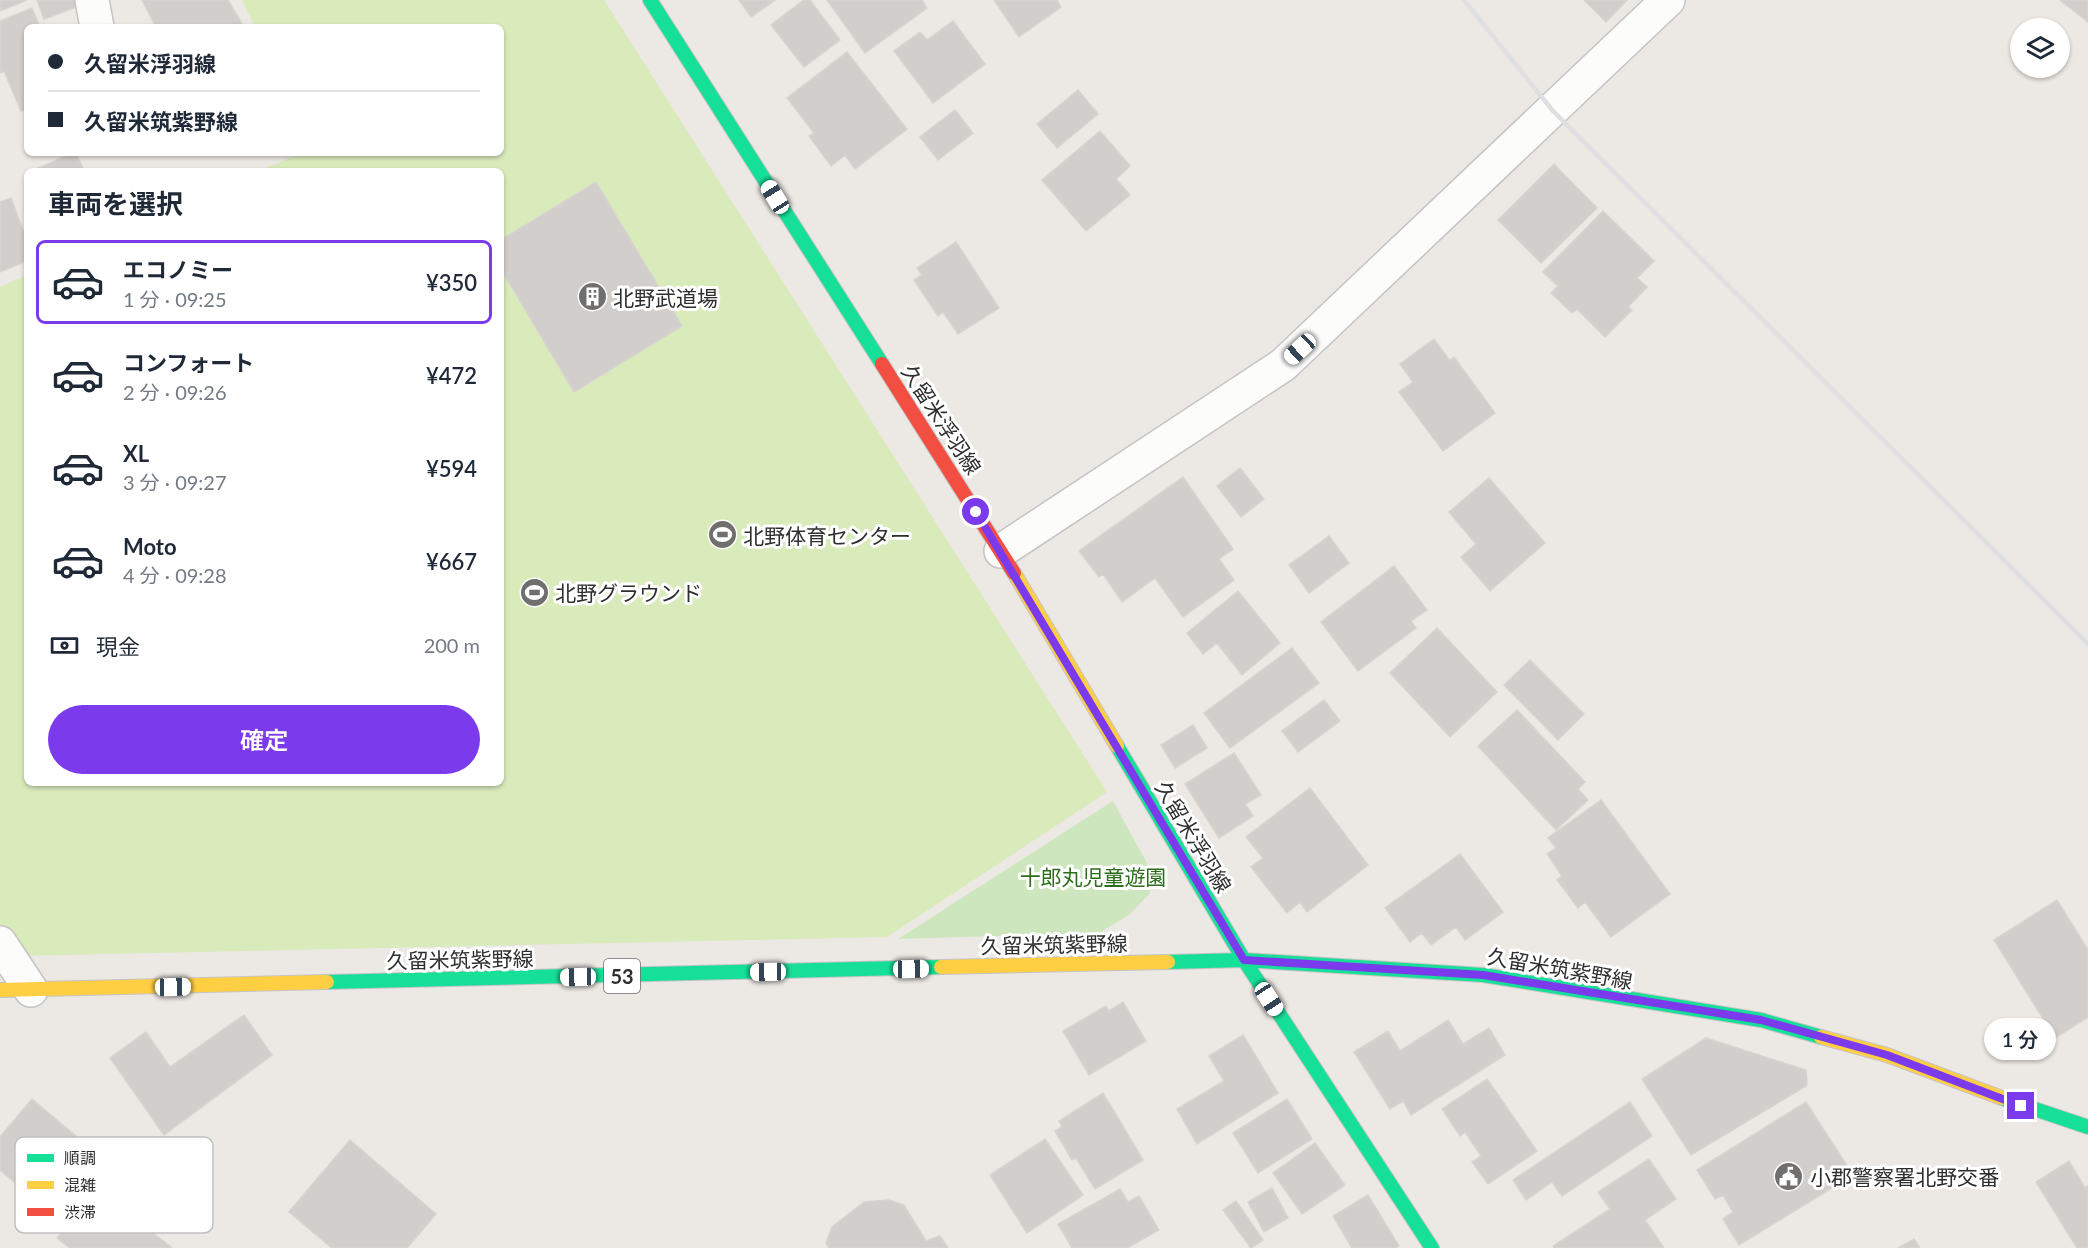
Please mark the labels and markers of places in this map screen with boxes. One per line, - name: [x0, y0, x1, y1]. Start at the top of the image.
- building icon: 北野武道場: [576, 281, 608, 313]
- place label: 北野武道場: [613, 285, 718, 310]
- sports icon: 北野体育センター: [706, 519, 738, 551]
- place label: 北野体育センター: [743, 523, 911, 548]
- sports icon: 北野グラウンド: [518, 576, 550, 608]
- place label: 北野グラウンド: [555, 580, 702, 605]
- public building icon: 小郡警察署北野交番: [1773, 1160, 1805, 1192]
- place label: 小郡警察署北野交番: [1810, 1164, 1999, 1189]

